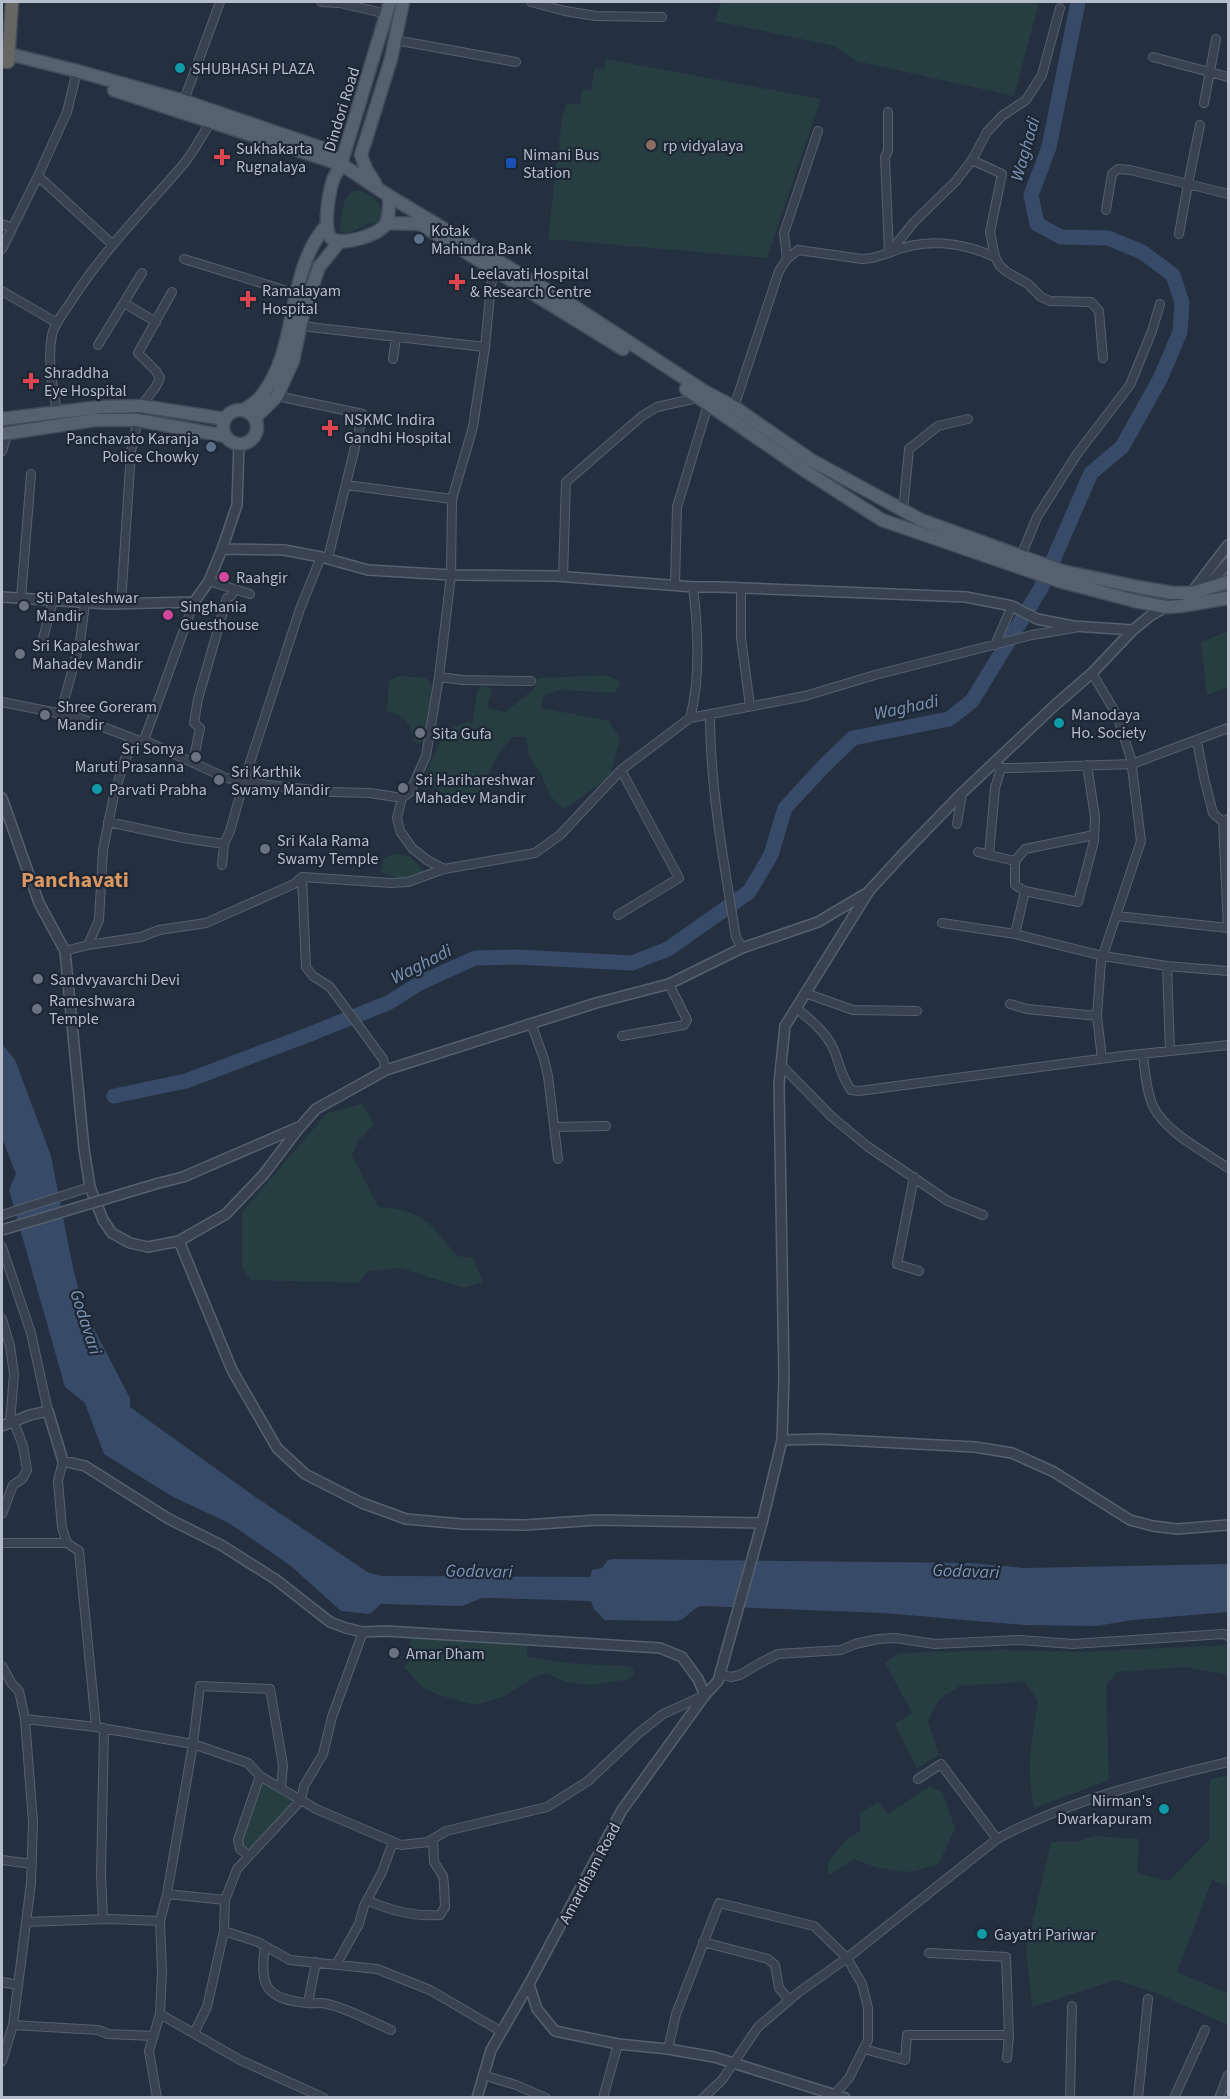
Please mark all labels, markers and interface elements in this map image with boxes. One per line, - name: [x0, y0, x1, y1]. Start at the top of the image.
- place label: SHUBHASH PLAZA: [192, 58, 315, 80]
- marker: SHUBHASH PLAZA: [173, 61, 187, 75]
- street label: Dindori Road: [319, 64, 365, 154]
- water label: Waghadi: [1004, 113, 1047, 184]
- place label: rp vidyalaya: [663, 135, 744, 157]
- place label: Sukhakarta Rugnalaya: [236, 138, 312, 178]
- marker: rp vidyalaya: [644, 138, 658, 152]
- place label: Nimani Bus Station: [523, 144, 600, 184]
- marker: Sukhakarta Rugnalaya: [213, 148, 231, 166]
- marker: Nimani Bus Station: [504, 156, 518, 170]
- place label: Kotak Mahindra Bank: [431, 220, 532, 260]
- marker: Kotak Mahindra Bank: [412, 232, 426, 246]
- place label: Leelavati Hospital & Research Centre: [470, 263, 592, 303]
- marker: Leelavati Hospital & Research Centre: [448, 273, 466, 291]
- place label: Ramalayam Hospital: [262, 280, 341, 320]
- marker: Ramalayam Hospital: [239, 290, 257, 308]
- place label: Shraddha Eye Hospital: [44, 362, 127, 402]
- marker: Shraddha Eye Hospital: [22, 372, 40, 390]
- place label: NSKMC Indira Gandhi Hospital: [344, 409, 451, 449]
- marker: NSKMC Indira Gandhi Hospital: [321, 419, 339, 437]
- place label: Panchavato Karanja Police Chowky: [66, 428, 200, 468]
- marker: Panchavato Karanja Police Chowky: [204, 440, 218, 454]
- place label: Raahgir: [236, 567, 288, 589]
- marker: Raahgir: [217, 570, 231, 584]
- place label: Sti Pataleshwar Mandir: [36, 587, 139, 627]
- place label: Singhania Guesthouse: [180, 596, 259, 636]
- marker: Sti Pataleshwar Mandir: [17, 599, 31, 613]
- marker: Singhania Guesthouse: [161, 608, 175, 622]
- place label: Sri Kapaleshwar Mahadev Mandir: [32, 635, 143, 675]
- marker: Sri Kapaleshwar Mahadev Mandir: [13, 647, 27, 661]
- water label: Waghadi: [871, 688, 942, 727]
- place label: Shree Goreram Mandir: [57, 696, 157, 736]
- place label: Manodaya Ho. Society: [1071, 704, 1147, 744]
- marker: Shree Goreram Mandir: [38, 708, 52, 722]
- marker: Manodaya Ho. Society: [1052, 716, 1066, 730]
- place label: Sita Gufa: [432, 723, 492, 745]
- marker: Sita Gufa: [413, 726, 427, 740]
- place label: Sri Sonya Maruti Prasanna: [75, 738, 184, 778]
- marker: Sri Sonya Maruti Prasanna: [189, 750, 203, 764]
- place label: Sri Karthik Swamy Mandir: [231, 761, 330, 801]
- place label: Sri Harihareshwar Mahadev Mandir: [415, 769, 535, 809]
- marker: Sri Karthik Swamy Mandir: [212, 773, 226, 787]
- place label: Parvati Prabha: [109, 779, 207, 801]
- marker: Sri Harihareshwar Mahadev Mandir: [396, 781, 410, 795]
- marker: Parvati Prabha: [90, 782, 104, 796]
- place label: Sri Kala Rama Swamy Temple: [277, 830, 379, 870]
- marker: Sri Kala Rama Swamy Temple: [258, 842, 272, 856]
- district label: Panchavati: [21, 864, 129, 896]
- water label: Waghadi: [386, 938, 457, 990]
- place label: Sandvyavarchi Devi: [50, 969, 180, 991]
- marker: Sandvyavarchi Devi: [31, 972, 45, 986]
- place label: Rameshwara Temple: [49, 990, 135, 1030]
- marker: Rameshwara Temple: [30, 1002, 44, 1016]
- water label: Godavari: [63, 1286, 108, 1359]
- water label: Godavari: [445, 1558, 514, 1585]
- water label: Godavari: [932, 1558, 1001, 1585]
- place label: Amar Dham: [406, 1643, 485, 1665]
- marker: Amar Dham: [387, 1646, 401, 1660]
- place label: Nirman's Dwarkapuram: [1057, 1790, 1152, 1830]
- marker: Nirman's Dwarkapuram: [1157, 1802, 1171, 1816]
- street label: Amardham Road: [554, 1819, 626, 1928]
- place label: Gayatri Pariwar: [994, 1924, 1096, 1946]
- marker: Gayatri Pariwar: [975, 1927, 989, 1941]

